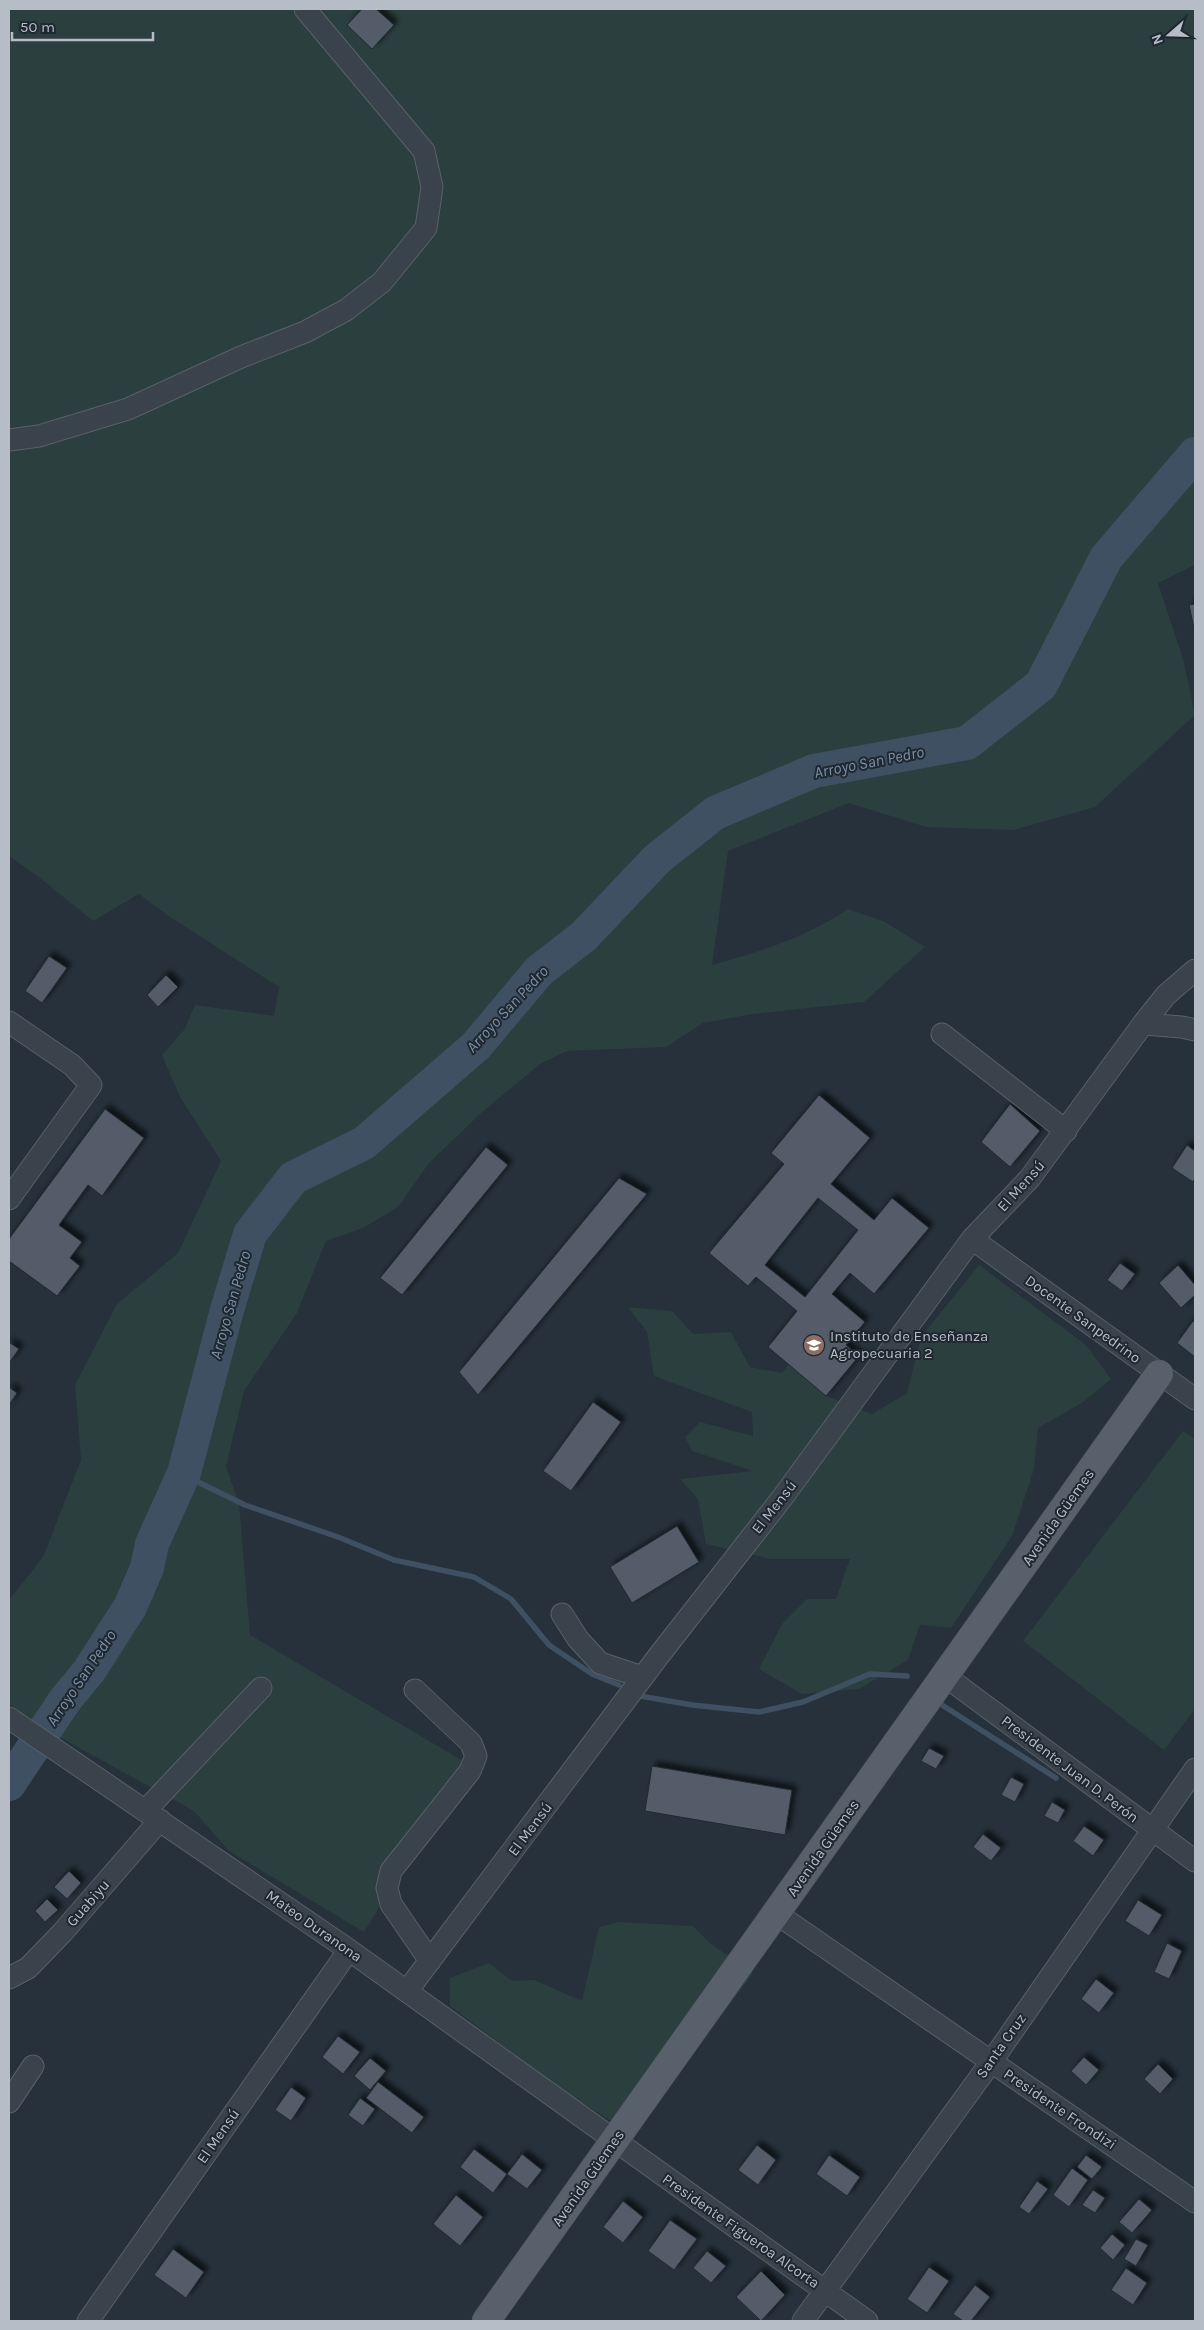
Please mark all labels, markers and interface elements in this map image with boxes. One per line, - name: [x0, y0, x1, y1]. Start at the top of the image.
- scale bar: [12, 10, 154, 42]
- north arrow: [1144, 10, 1194, 60]
- text: 50 m: [20, 18, 55, 36]
- text: N: [1148, 32, 1167, 47]
- water label: Arroyo San Pedro: [812, 742, 926, 782]
- water label: Arroyo San Pedro: [462, 962, 552, 1056]
- street label: El Mensú: [993, 1157, 1049, 1215]
- water label: Arroyo San Pedro: [205, 1249, 255, 1361]
- street label: Docente Sanpedrino: [1022, 1271, 1144, 1367]
- place label: Instituto de Enseñanza Agropecuaria 2: [830, 1327, 988, 1362]
- school or university icon: Instituto de Enseñanza Agropecuaria 2: [802, 1333, 826, 1357]
- street label: Avenida Güemes: [1018, 1465, 1098, 1569]
- street label: El Mensú: [748, 1477, 800, 1537]
- water label: Arroyo San Pedro: [42, 1626, 120, 1730]
- street label: Presidente Juan D. Perón: [998, 1712, 1142, 1826]
- street label: Avenida Güemes: [783, 1796, 863, 1900]
- street label: El Mensú: [504, 1799, 556, 1859]
- street label: Guabiyu: [63, 1876, 113, 1930]
- street label: Mateo Duranona: [262, 1886, 366, 1966]
- street label: Santa Cruz: [972, 2010, 1030, 2082]
- street label: Presidente Frondizi: [1000, 2065, 1120, 2153]
- street label: El Mensú: [193, 2105, 243, 2167]
- street label: Avenida Güemes: [548, 2126, 628, 2230]
- street label: Presidente Figueroa Alcorta: [659, 2170, 823, 2292]

